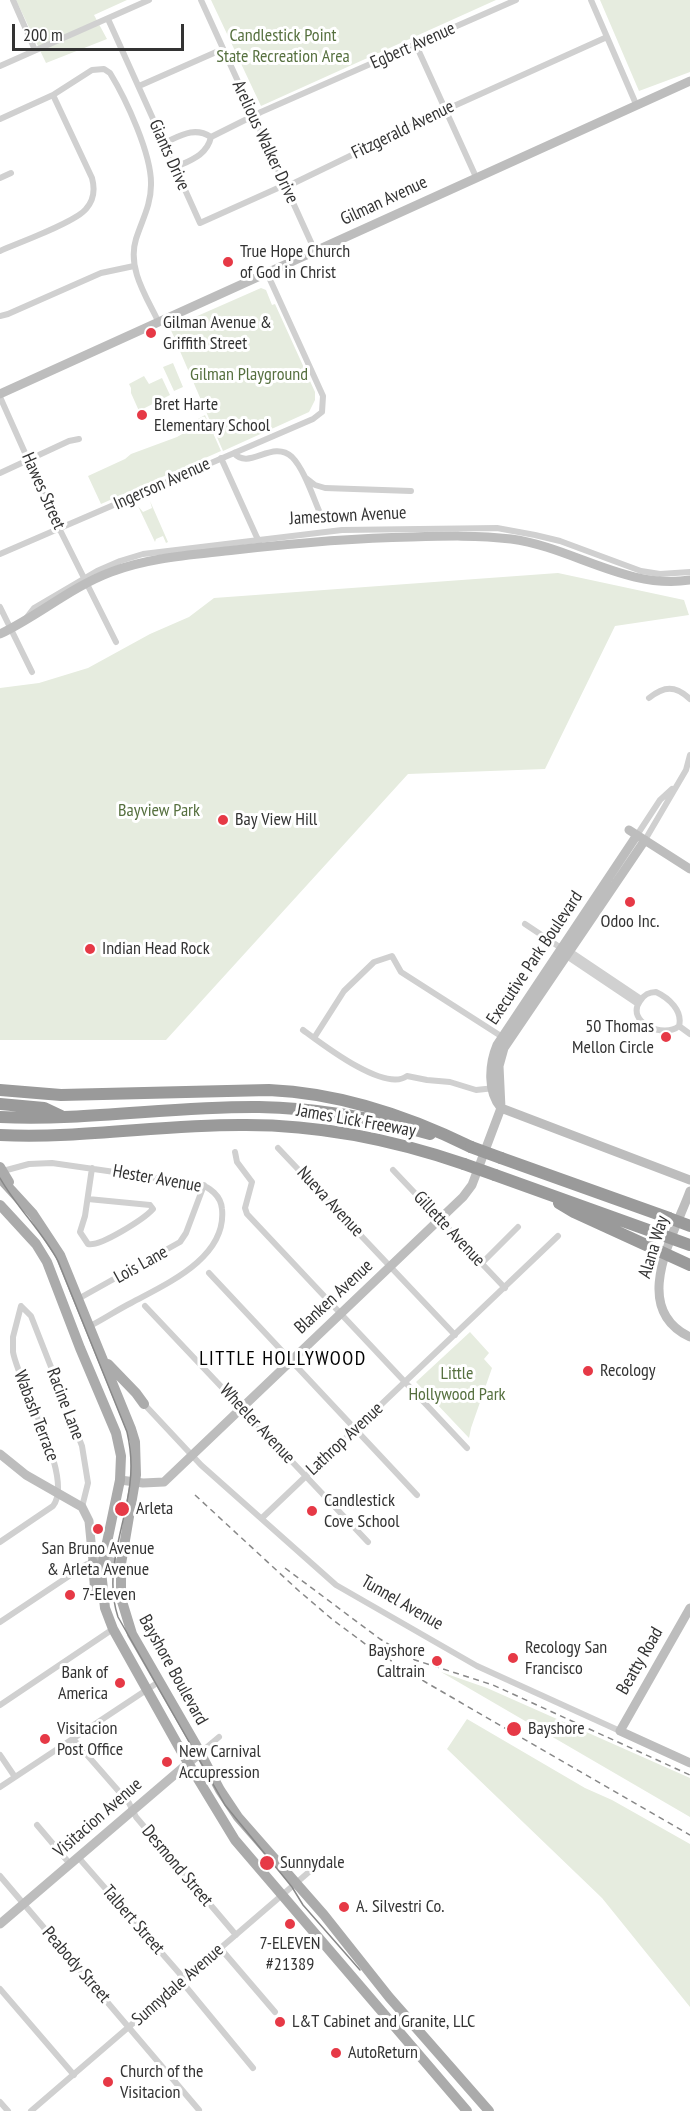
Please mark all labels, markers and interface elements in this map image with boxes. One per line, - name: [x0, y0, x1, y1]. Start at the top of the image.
- scale bar: [15, 12, 188, 50]
- street label: Egbert Avenue: [367, 18, 459, 74]
- text: 200 m: [23, 23, 63, 46]
- park label: Candlestick Point State Recreation Area: [216, 25, 350, 68]
- street label: Arelious Walker Drive: [227, 77, 303, 207]
- street label: Fitzgerald Avenue: [348, 96, 458, 164]
- street label: Giants Drive: [144, 116, 194, 194]
- street label: Gilman Avenue: [337, 172, 431, 230]
- place label: True Hope Church of God in Christ: [240, 241, 350, 284]
- marker: True Hope Church of God in Christ: [221, 255, 235, 269]
- place label: Gilman Avenue & Griffith Street: [163, 312, 272, 354]
- marker: Gilman Avenue & Griffith Street: [144, 326, 158, 340]
- park label: Gilman Playground: [190, 364, 308, 386]
- place label: Bret Harte Elementary School: [154, 394, 270, 436]
- marker: Bret Harte Elementary School: [135, 408, 149, 422]
- street label: Hawes Street: [16, 449, 70, 533]
- street label: Ingerson Avenue: [110, 453, 214, 515]
- street label: Jamestown Avenue: [289, 502, 407, 530]
- park label: Bayview Park: [118, 800, 200, 822]
- place label: Bay View Hill: [235, 809, 317, 831]
- marker: Bay View Hill: [216, 813, 230, 827]
- street label: Executive Park Boulevard: [482, 887, 588, 1029]
- marker: Odoo Inc.: [623, 895, 637, 909]
- place label: Odoo Inc.: [601, 911, 659, 933]
- place label: Indian Head Rock: [102, 938, 210, 960]
- marker: Indian Head Rock: [83, 942, 97, 956]
- place label: 50 Thomas Mellon Circle: [572, 1016, 654, 1058]
- marker: 50 Thomas Mellon Circle: [659, 1030, 673, 1044]
- street label: James Lick Freeway: [295, 1100, 417, 1142]
- street label: Hester Avenue: [111, 1161, 203, 1197]
- street label: Nueva Avenue: [292, 1162, 368, 1242]
- street label: Gillette Avenue: [409, 1187, 489, 1271]
- street label: Alana Way: [634, 1213, 674, 1281]
- street label: Lois Lane: [110, 1241, 172, 1289]
- street label: Blanken Avenue: [290, 1255, 378, 1339]
- district label: LITTLE HOLLYWOOD: [199, 1347, 367, 1371]
- place label: Recology: [600, 1360, 656, 1382]
- park label: Little Hollywood Park: [408, 1363, 506, 1406]
- marker: Recology: [581, 1364, 595, 1378]
- street label: Racine Lane: [41, 1365, 89, 1443]
- street label: Wabash Terrace: [9, 1367, 63, 1465]
- street label: Wheeler Avenue: [215, 1380, 299, 1468]
- street label: Lathrop Avenue: [302, 1398, 388, 1480]
- place label: Candlestick Cove School: [324, 1490, 399, 1532]
- place label: Arleta: [136, 1498, 173, 1520]
- marker: Arleta: [113, 1500, 131, 1518]
- marker: Candlestick Cove School: [305, 1504, 319, 1518]
- marker: San Bruno Avenue & Arleta Avenue: [91, 1522, 105, 1536]
- place label: San Bruno Avenue & Arleta Avenue: [42, 1538, 154, 1580]
- street label: Tunnel Avenue: [357, 1571, 447, 1635]
- place label: 7-Eleven: [82, 1584, 136, 1606]
- marker: 7-Eleven: [63, 1588, 77, 1602]
- street label: Bayshore Boulevard: [134, 1611, 212, 1729]
- street label: Beatty Road: [612, 1623, 668, 1699]
- place label: Recology San Francisco: [525, 1637, 607, 1680]
- place label: Bayshore Caltrain: [368, 1640, 425, 1682]
- marker: Recology San Francisco: [506, 1651, 520, 1665]
- marker: Bayshore Caltrain: [430, 1654, 444, 1668]
- place label: Bank of America: [58, 1662, 108, 1704]
- marker: Bank of America: [113, 1676, 127, 1690]
- place label: Visitacion Post Office: [57, 1718, 123, 1760]
- place label: Bayshore: [528, 1718, 585, 1740]
- marker: Bayshore: [505, 1720, 523, 1738]
- marker: Visitacion Post Office: [38, 1732, 52, 1746]
- place label: New Carnival Accupression: [179, 1741, 261, 1784]
- marker: New Carnival Accupression: [160, 1755, 174, 1769]
- street label: Visitacion Avenue: [50, 1774, 146, 1862]
- street label: Desmond Street: [137, 1821, 217, 1911]
- place label: Sunnydale: [280, 1852, 345, 1874]
- marker: Sunnydale: [258, 1854, 276, 1872]
- street label: Talbert Street: [97, 1881, 169, 1959]
- place label: A. Silvestri Co.: [356, 1896, 444, 1918]
- marker: A. Silvestri Co.: [337, 1900, 351, 1914]
- marker: 7-ELEVEN #21389: [283, 1917, 297, 1931]
- street label: Peabody Street: [37, 1923, 115, 2007]
- place label: 7-ELEVEN #21389: [259, 1933, 321, 1976]
- street label: Sunnydale Avenue: [128, 1939, 228, 2031]
- place label: L&T Cabinet and Granite, LLC: [292, 2011, 475, 2033]
- marker: L&T Cabinet and Granite, LLC: [273, 2015, 287, 2029]
- place label: AutoReturn: [348, 2042, 418, 2064]
- marker: AutoReturn: [329, 2046, 343, 2060]
- place label: Church of the Visitacion: [120, 2061, 203, 2104]
- marker: Church of the Visitacion: [101, 2075, 115, 2089]

